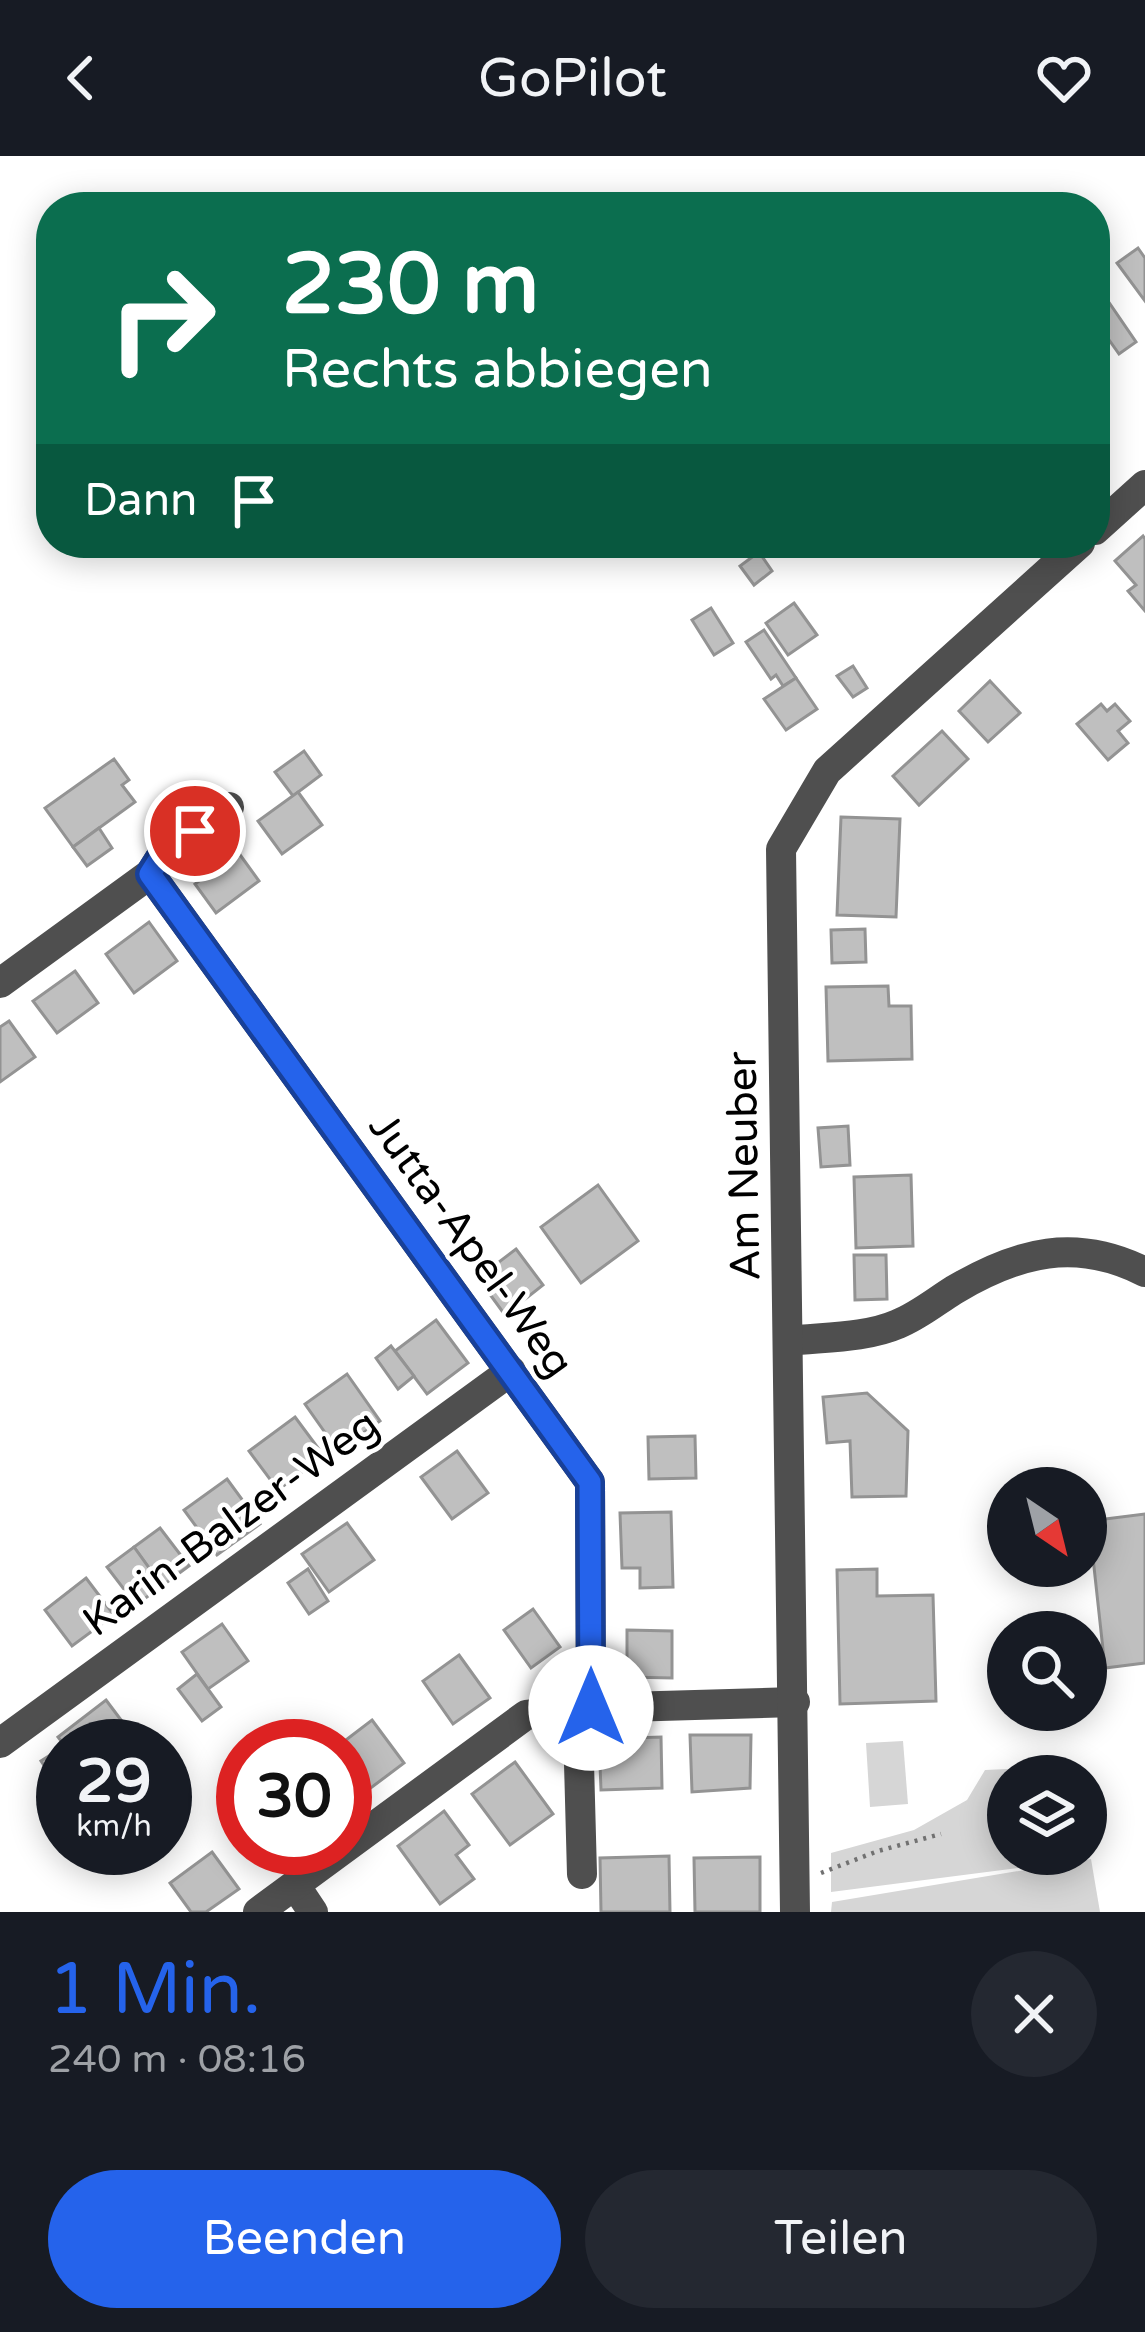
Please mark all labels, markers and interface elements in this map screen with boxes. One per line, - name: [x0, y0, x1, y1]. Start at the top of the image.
- icon: back: [48, 45, 114, 111]
- icon: heart: [1031, 45, 1097, 111]
- text: GoPilot: [478, 46, 667, 111]
- text: 230 m: [282, 235, 539, 336]
- icon: right: [84, 240, 240, 396]
- text: Rechts abbiegen: [282, 337, 713, 402]
- icon: arrive: [221, 468, 287, 534]
- text: Dann: [84, 474, 197, 528]
- pin: [144, 780, 246, 882]
- icon: arrive: [162, 798, 228, 864]
- street label: Am Neuber: [717, 1051, 771, 1281]
- street label: Jutta-Apel-Weg: [358, 1103, 584, 1387]
- street label: Karin-Balzer-Weg: [73, 1399, 389, 1647]
- north arrow: [987, 1467, 1107, 1587]
- map controls: [987, 1467, 1107, 1875]
- button: search: [987, 1611, 1107, 1731]
- position arrow: [528, 1645, 654, 1771]
- speed limit sign: 30: [216, 1719, 372, 1875]
- text: 29: [76, 1746, 152, 1818]
- button: layers: [987, 1755, 1107, 1875]
- text: km/h: [76, 1808, 152, 1845]
- text: 1 Min.: [48, 1947, 261, 2034]
- button: close: [971, 1951, 1097, 2077]
- text: 240 m · 08:16: [48, 2036, 306, 2083]
- button: Beenden: [48, 2170, 561, 2308]
- button: Teilen: [585, 2170, 1097, 2308]

